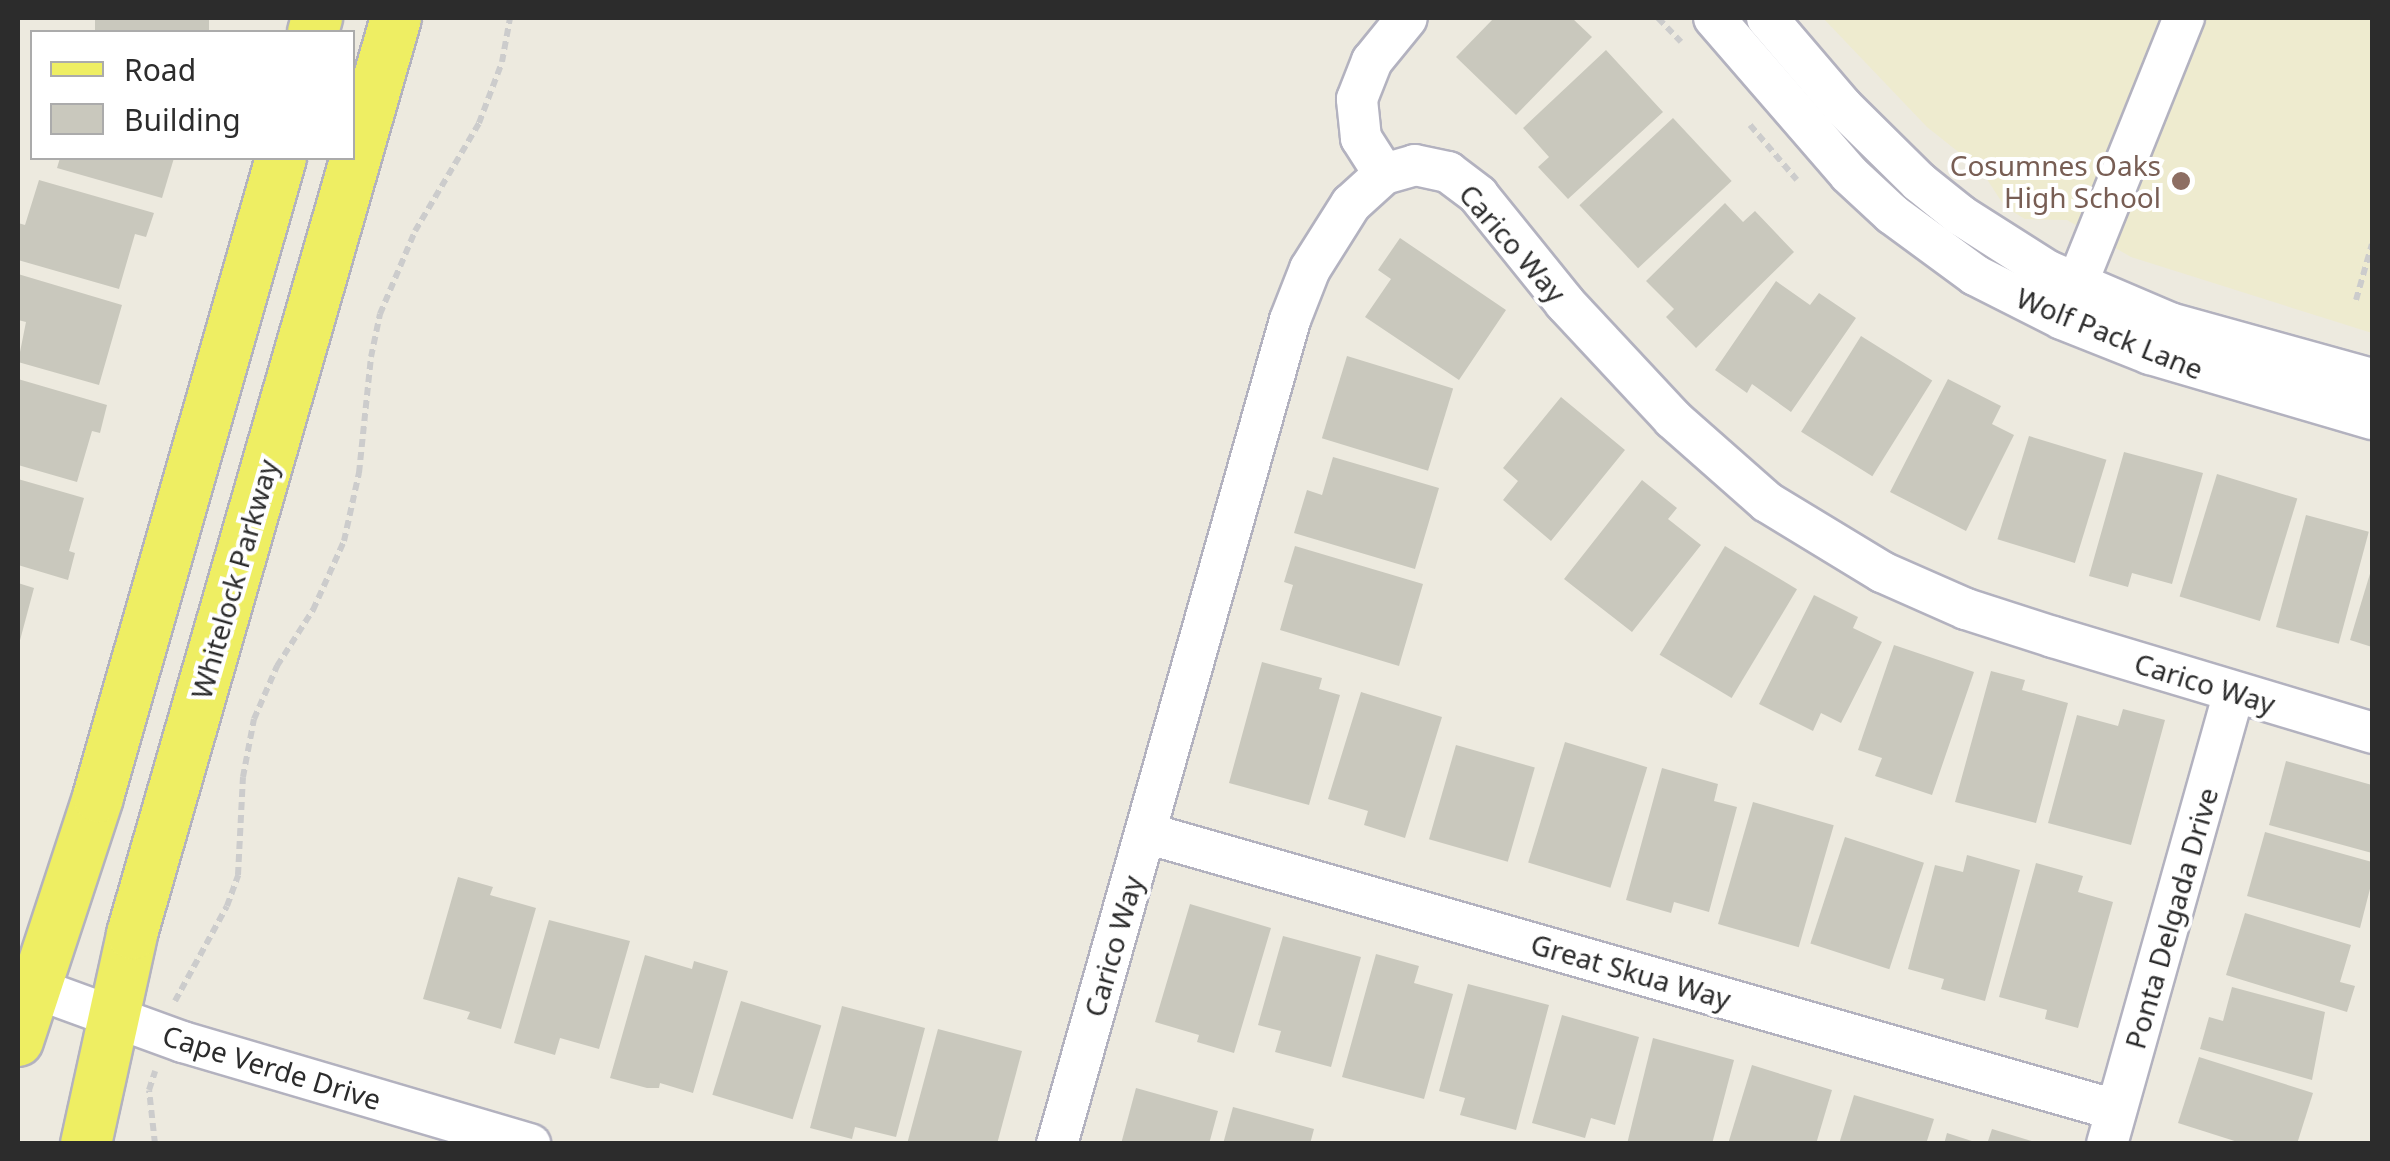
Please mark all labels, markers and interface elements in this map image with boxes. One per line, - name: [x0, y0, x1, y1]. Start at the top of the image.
- legend: [30, 30, 355, 160]
- text: Road: [124, 49, 196, 90]
- text: Building: [124, 99, 241, 140]
- place label: Cosumnes Oaks High School: [1950, 148, 2161, 214]
- marker: Cosumnes Oaks High School: [2170, 170, 2192, 192]
- street label: Carico Way: [1453, 177, 1573, 309]
- street label: Wolf Pack Lane: [2012, 280, 2208, 386]
- street label: Whitelock Parkway: [184, 455, 284, 703]
- street label: Carico Way: [2131, 646, 2279, 720]
- street label: Ponta Delgada Drive: [2118, 784, 2224, 1052]
- street label: Carico Way: [1077, 872, 1149, 1020]
- street label: Great Skua Way: [1527, 926, 1735, 1016]
- street label: Cape Verde Drive: [159, 1018, 385, 1116]

